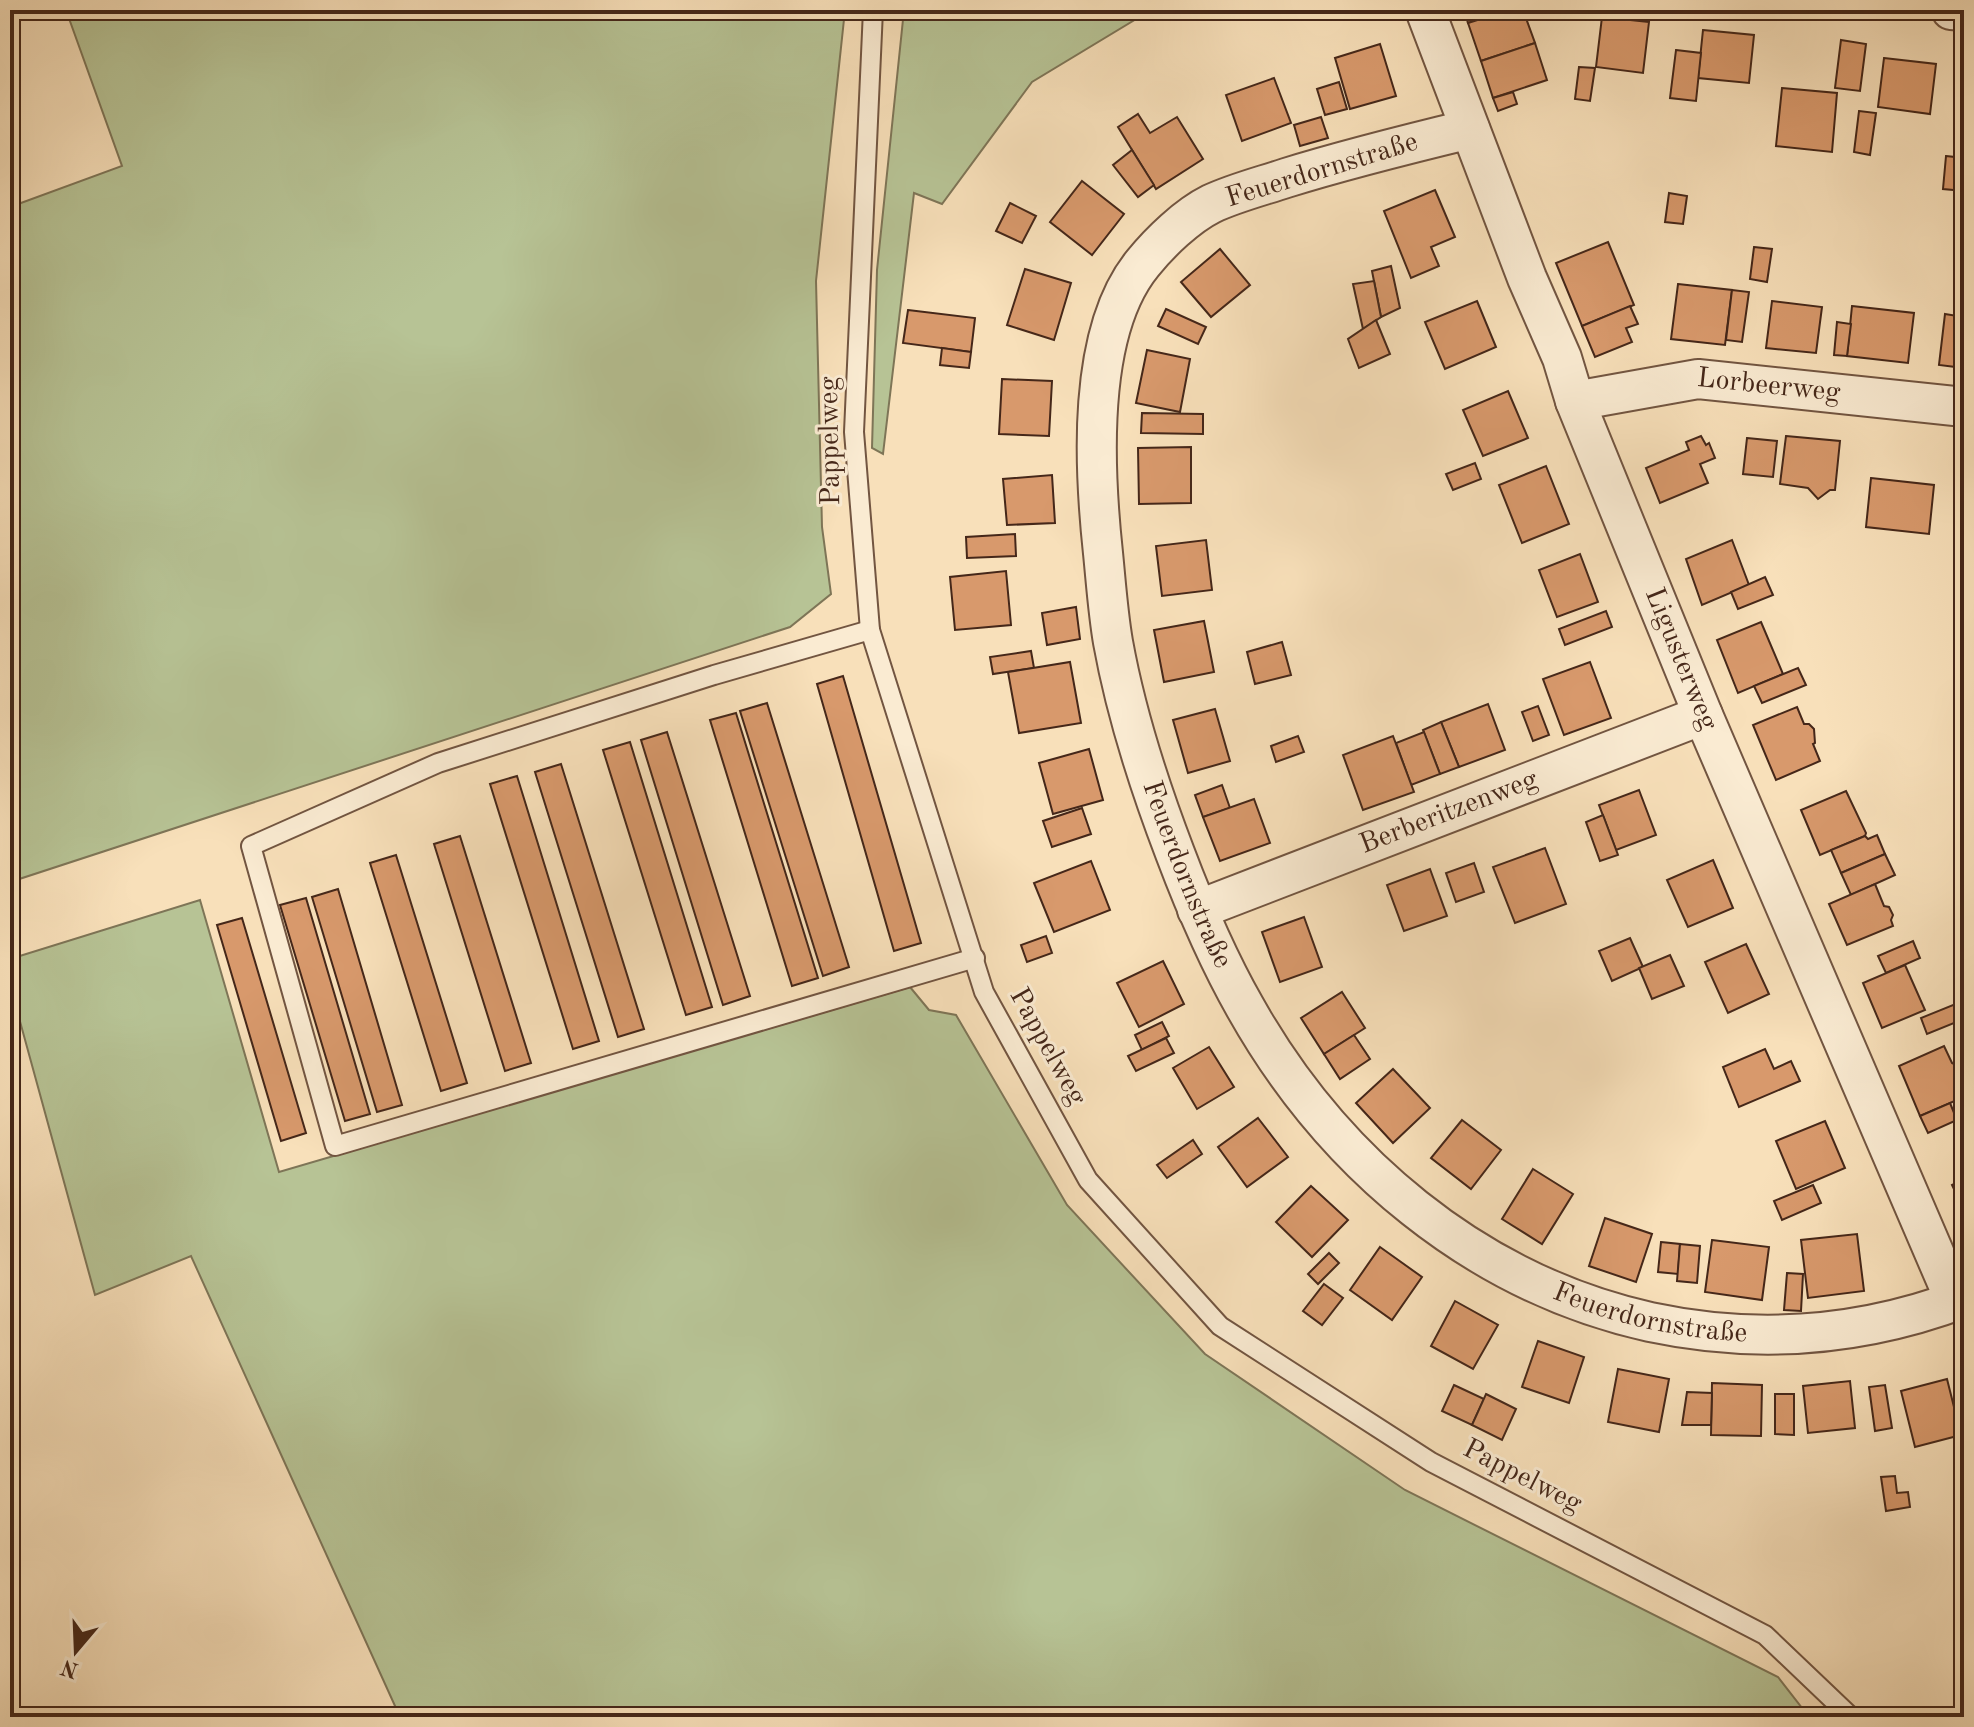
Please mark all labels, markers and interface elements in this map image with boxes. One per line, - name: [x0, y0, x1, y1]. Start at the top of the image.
- street label: Feuerdornstraße: [1223, 129, 1421, 213]
- street label: Lorbeerweg: [1696, 365, 1842, 408]
- street label: Pappelweg: [816, 376, 846, 506]
- street label: Ligusterweg: [1639, 584, 1722, 735]
- street label: Berberitzenweg: [1356, 766, 1542, 860]
- street label: Feuerdornstraße: [1136, 778, 1236, 973]
- street label: Pappelweg: [1003, 984, 1091, 1110]
- street label: Feuerdornstraße: [1549, 1278, 1748, 1348]
- street label: Pappelweg: [1458, 1435, 1586, 1519]
- north arrow: [36, 1611, 116, 1691]
- text: N: [58, 1655, 82, 1681]

